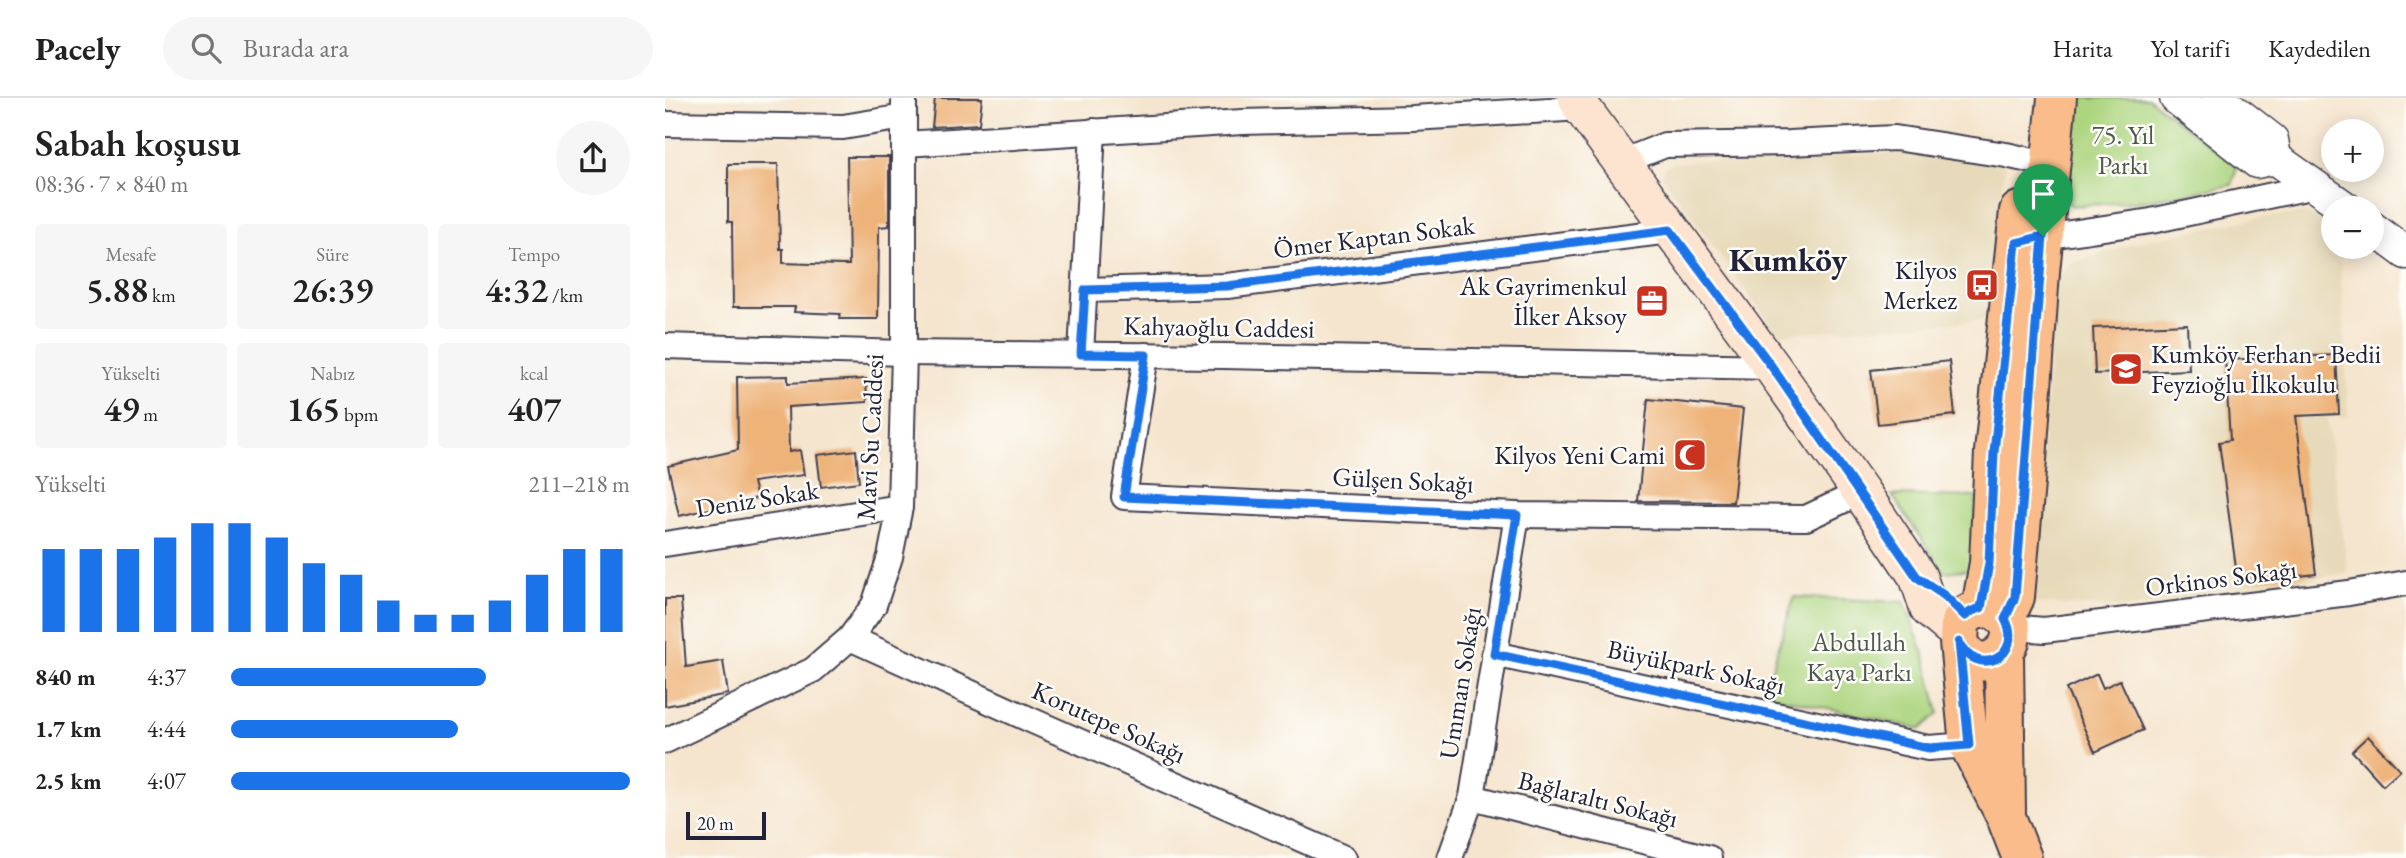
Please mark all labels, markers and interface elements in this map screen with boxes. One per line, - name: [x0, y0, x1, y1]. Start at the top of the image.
- search box: [163, 17, 653, 80]
- text: Pacely: [35, 27, 121, 70]
- icon: search: [187, 29, 225, 67]
- text: Burada ara: [243, 31, 349, 65]
- text: Harita: [2053, 33, 2113, 64]
- text: Yol tarifi: [2151, 33, 2230, 64]
- text: Kaydedilen: [2268, 33, 2371, 64]
- text: Sabah koşusu: [35, 118, 241, 167]
- park label: 75. Yıl Parkı: [2092, 118, 2154, 182]
- map controls: [2321, 119, 2384, 259]
- button: +: [2321, 119, 2384, 182]
- button: share: [556, 121, 630, 195]
- pin: [2013, 164, 2073, 236]
- text: 08:36 · 7 × 840 m: [35, 169, 188, 199]
- icon: arrive: [2024, 175, 2062, 213]
- button: −: [2321, 196, 2384, 259]
- street label: Ömer Kaptan Sokak: [1271, 208, 1477, 266]
- district label: Kumköy: [1729, 238, 1848, 281]
- text: Mesafe: [105, 242, 156, 267]
- text: Süre: [316, 242, 349, 267]
- text: Tempo: [508, 242, 560, 267]
- place label: Kilyos Merkez: [1883, 253, 1957, 317]
- bus stop icon: Kilyos Merkez: [1963, 266, 2001, 304]
- text: 5.88: [86, 267, 148, 312]
- text: 26:39: [292, 267, 373, 312]
- text: 4:32: [485, 267, 548, 312]
- place label: Ak Gayrimenkul İlker Aksoy: [1459, 269, 1628, 333]
- office icon: Ak Gayrimenkul İlker Aksoy: [1633, 282, 1671, 320]
- text: km: [148, 283, 176, 308]
- text: /km: [548, 283, 583, 308]
- street label: Kahyaoğlu Caddesi: [1123, 308, 1315, 346]
- place label: Kumköy Ferhan - Bedii Feyzioğlu İlkokulu: [2151, 337, 2381, 401]
- school or university icon: Kumköy Ferhan - Bedii Feyzioğlu İlkokulu: [2107, 350, 2145, 388]
- street label: Mavi Su Caddesi: [849, 353, 891, 521]
- text: Yükselti: [102, 361, 160, 386]
- text: Nabız: [310, 361, 355, 386]
- text: kcal: [520, 361, 548, 386]
- text: 49: [104, 386, 139, 431]
- text: 165: [286, 386, 340, 431]
- text: 407: [507, 386, 561, 431]
- text: m: [139, 402, 158, 427]
- text: bpm: [340, 402, 379, 427]
- mosque icon: Kilyos Yeni Cami: [1671, 436, 1709, 474]
- place label: Kilyos Yeni Cami: [1494, 438, 1665, 472]
- street label: Gülşen Sokağı: [1332, 459, 1474, 501]
- text: Yükselti: [35, 469, 106, 499]
- text: 211–218 m: [529, 469, 630, 499]
- street label: Deniz Sokak: [693, 472, 822, 526]
- street label: Orkinos Sokağı: [2143, 552, 2299, 604]
- street label: Umman Sokağı: [1431, 604, 1489, 762]
- park label: Abdullah Kaya Parkı: [1806, 625, 1912, 689]
- street label: Büyükpark Sokağı: [1604, 632, 1788, 702]
- text: 840 m: [35, 662, 96, 692]
- text: 4:37: [147, 662, 186, 692]
- street label: Korutepe Sokağı: [1027, 673, 1191, 771]
- text: 1.7 km: [35, 714, 102, 744]
- text: 4:44: [147, 714, 186, 744]
- street label: Bağlaraltı Sokağı: [1515, 763, 1681, 835]
- text: 2.5 km: [35, 766, 102, 796]
- text: 4:07: [147, 766, 186, 796]
- scale bar: [686, 809, 767, 841]
- text: 20 m: [697, 811, 734, 836]

